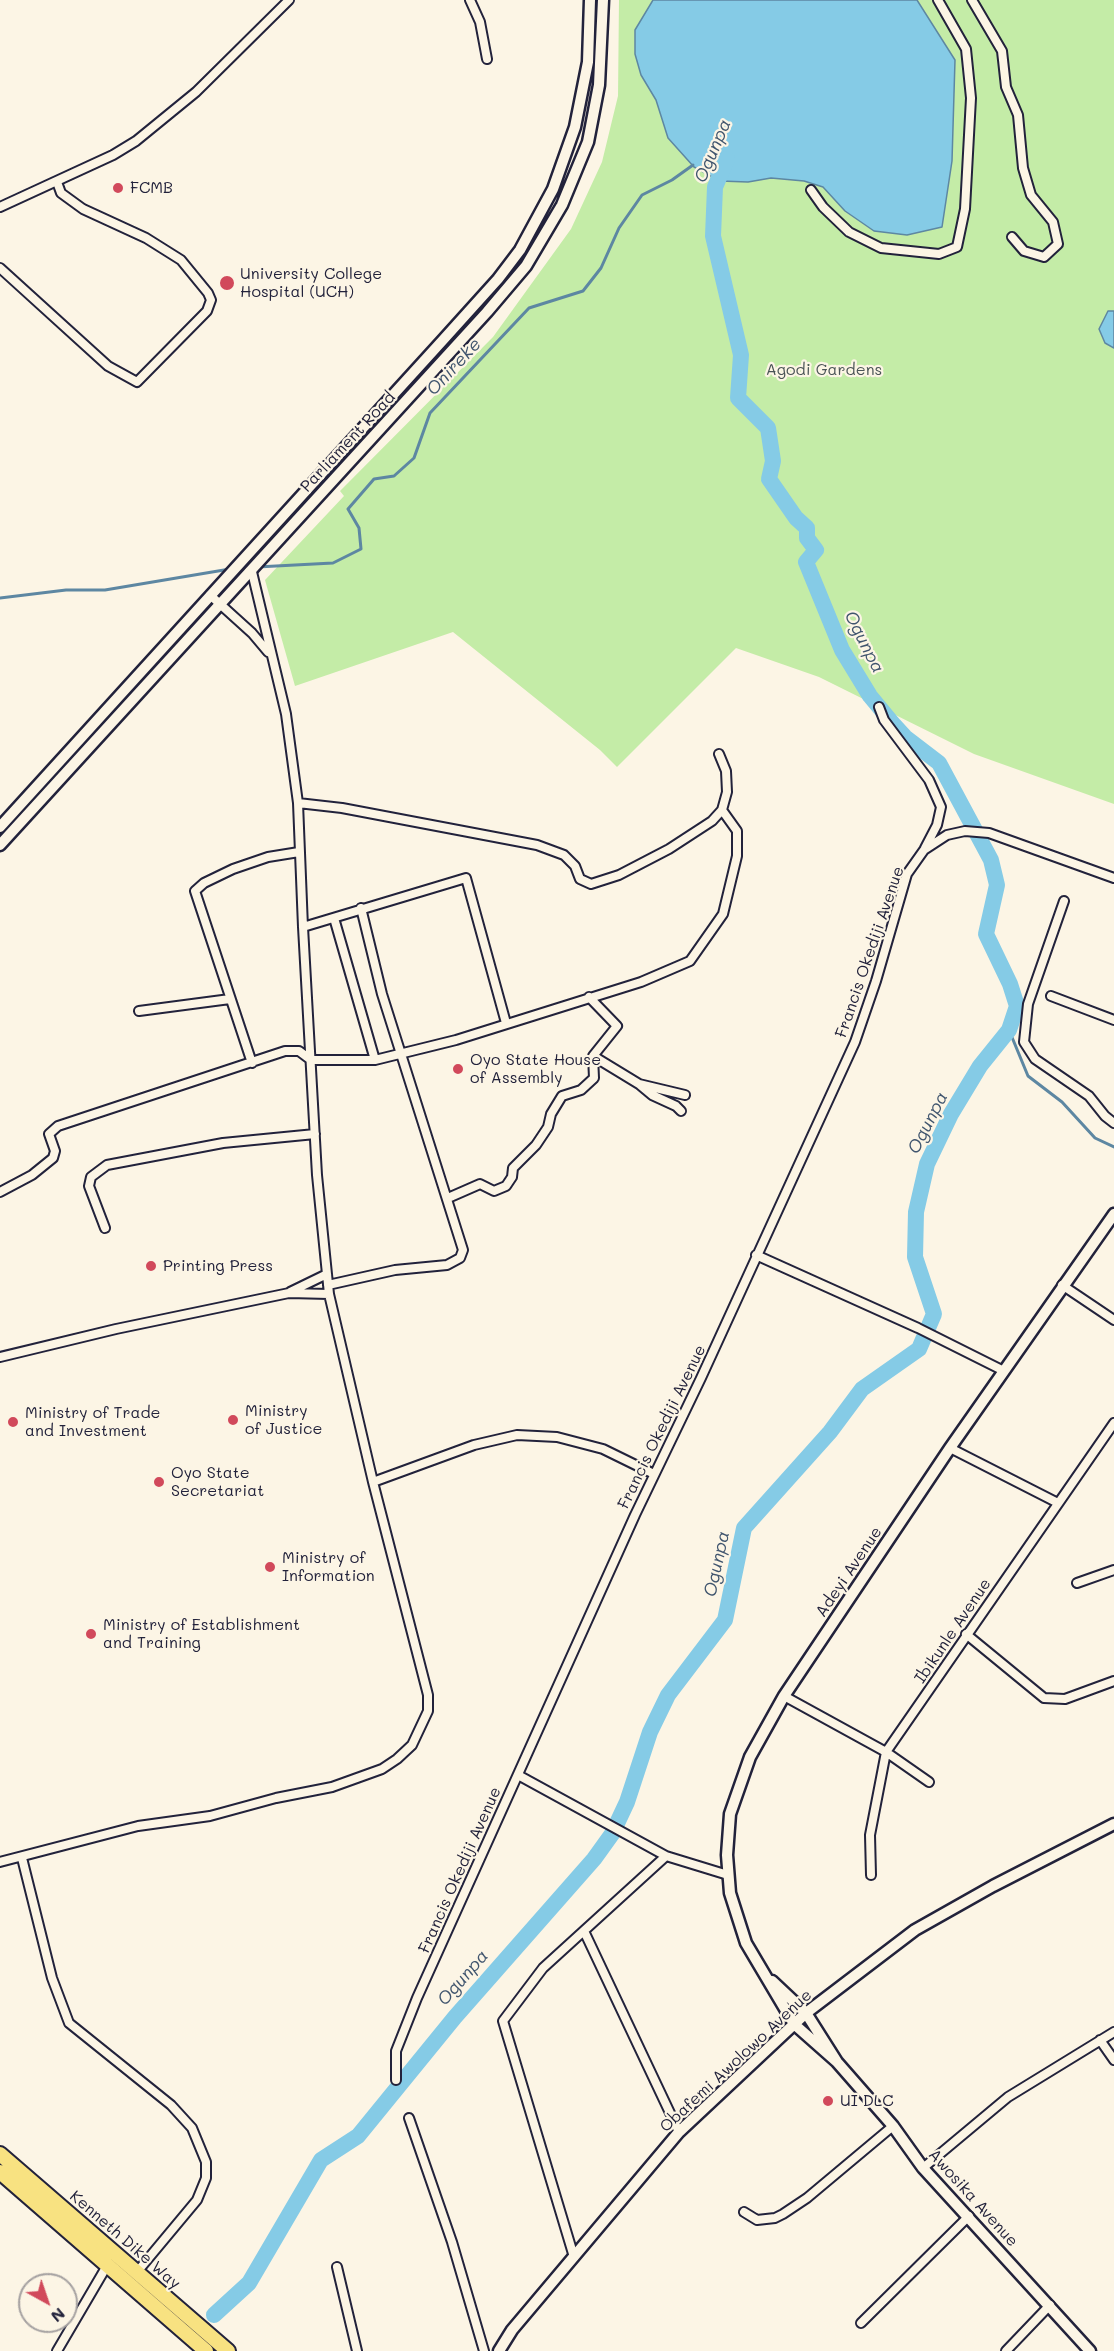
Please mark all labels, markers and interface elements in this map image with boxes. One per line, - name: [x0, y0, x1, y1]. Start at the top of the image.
- water label: Ogunpa: [690, 116, 736, 186]
- place label: FCMB: [130, 178, 173, 198]
- marker: FCMB: [111, 181, 125, 195]
- place label: University College Hospital (UCH): [240, 264, 382, 302]
- marker: University College Hospital (UCH): [218, 274, 236, 292]
- water label: Onireke: [422, 334, 486, 400]
- park label: Agodi Gardens: [766, 360, 882, 380]
- street label: Parliament Road: [297, 388, 399, 496]
- water label: Ogunpa: [839, 607, 889, 677]
- street label: Francis Okediji Avenue: [832, 864, 908, 1040]
- place label: Oyo State House of Assembly: [470, 1050, 601, 1088]
- marker: Oyo State House of Assembly: [451, 1062, 465, 1076]
- water label: Ogunpa: [903, 1088, 953, 1158]
- place label: Printing Press: [163, 1256, 273, 1276]
- marker: Printing Press: [144, 1259, 158, 1273]
- street label: Francis Okediji Avenue: [614, 1342, 710, 1512]
- place label: Ministry of Justice: [245, 1401, 322, 1439]
- place label: Ministry of Trade and Investment: [25, 1403, 161, 1441]
- marker: Ministry of Justice: [226, 1413, 240, 1427]
- marker: Ministry of Trade and Investment: [6, 1415, 20, 1429]
- place label: Oyo State Secretariat: [171, 1463, 264, 1501]
- marker: Oyo State Secretariat: [152, 1475, 166, 1489]
- street label: Adeyi Avenue: [812, 1523, 886, 1621]
- water label: Ogunpa: [699, 1529, 735, 1599]
- place label: Ministry of Information: [282, 1548, 375, 1586]
- marker: Ministry of Information: [263, 1560, 277, 1574]
- street label: Ibikunle Avenue: [911, 1575, 995, 1687]
- place label: Ministry of Establishment and Training: [103, 1615, 300, 1653]
- marker: Ministry of Establishment and Training: [84, 1627, 98, 1641]
- street label: Francis Okediji Avenue: [415, 1784, 505, 1956]
- water label: Ogunpa: [433, 1946, 493, 2010]
- street label: Obafemi Awolowo Avenue: [656, 1986, 816, 2136]
- place label: UI DLC: [840, 2091, 894, 2111]
- marker: UI DLC: [821, 2094, 835, 2108]
- street label: Awosika Avenue: [924, 2145, 1022, 2251]
- street label: Kenneth Dike Way: [66, 2187, 184, 2293]
- north arrow: [18, 2273, 78, 2333]
- text: N: [47, 2304, 70, 2328]

